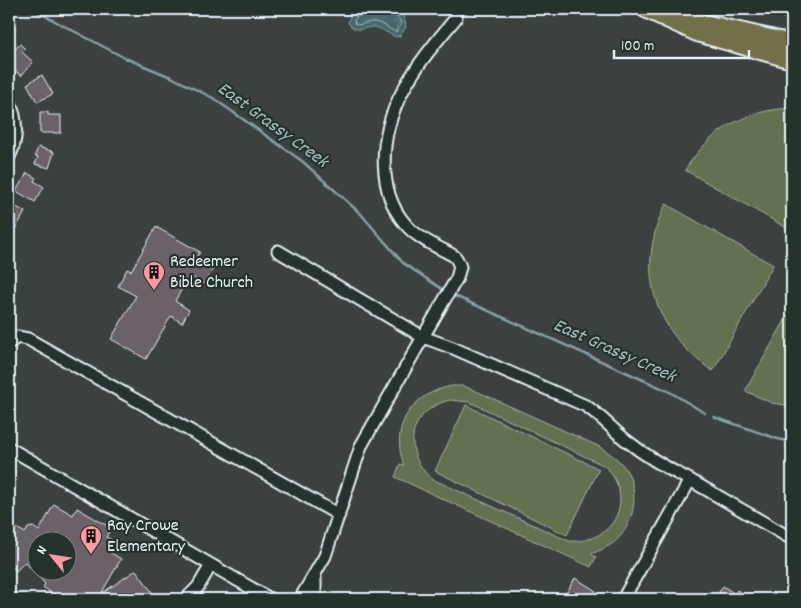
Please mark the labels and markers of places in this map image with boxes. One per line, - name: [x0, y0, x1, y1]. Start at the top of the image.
- place label: Redeemer Bible Church: [170, 250, 253, 296]
- building icon: Redeemer Bible Church: [142, 260, 166, 291]
- place label: Ray Crowe Elementary: [107, 514, 186, 560]
- building icon: Ray Crowe Elementary: [79, 524, 103, 555]

